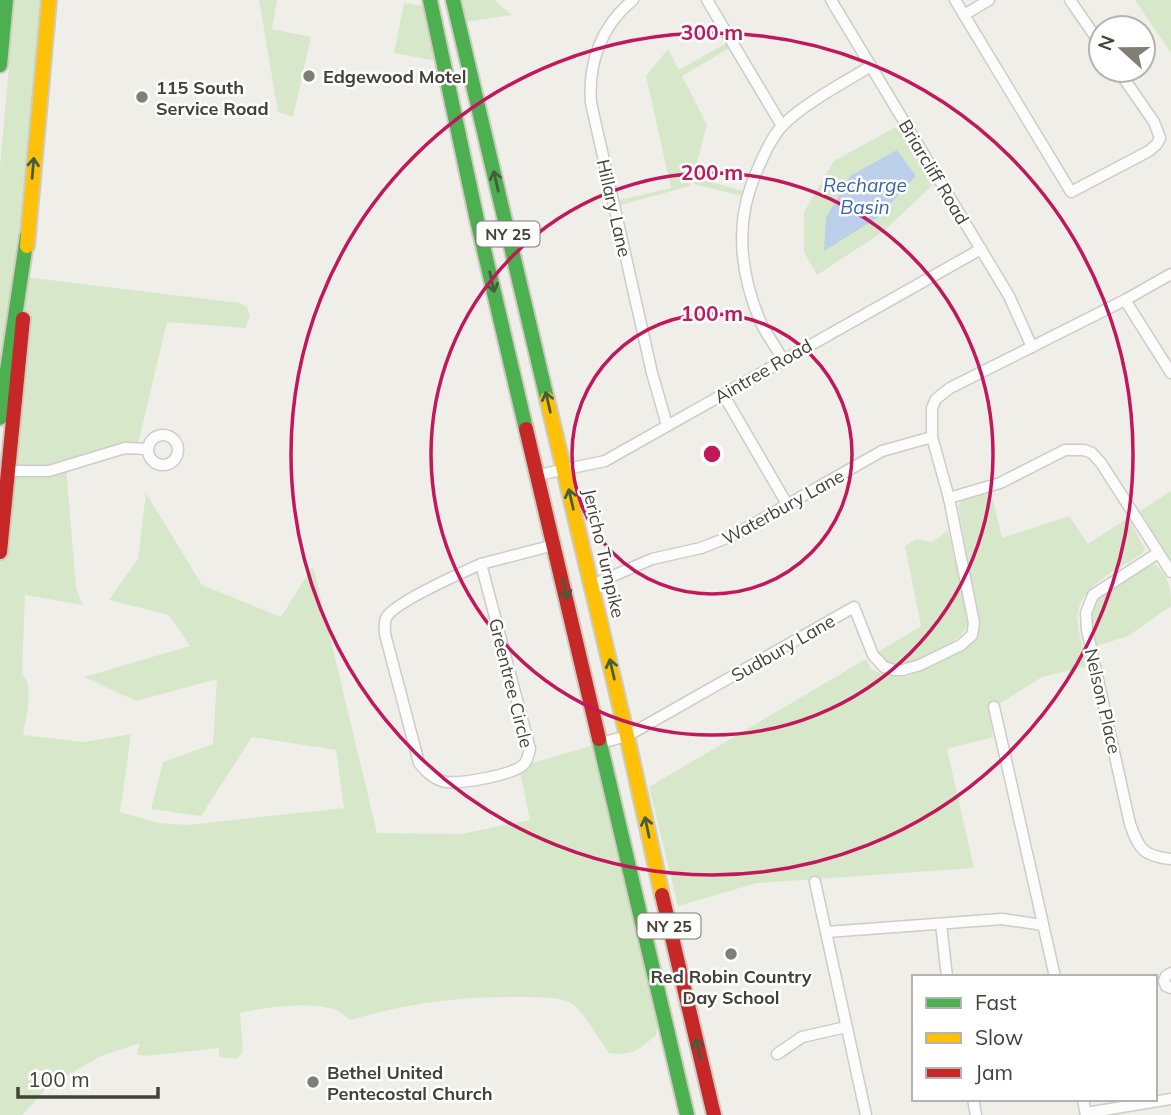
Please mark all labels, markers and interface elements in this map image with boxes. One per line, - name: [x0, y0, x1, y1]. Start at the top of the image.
- north arrow: [1087, 14, 1157, 84]
- text: 300 m: [681, 19, 743, 45]
- text: N: [1092, 32, 1120, 54]
- place label: Edgewood Motel: [323, 65, 466, 88]
- marker: Edgewood Motel: [301, 68, 317, 84]
- place label: 115 South Service Road: [156, 76, 269, 120]
- marker: 115 South Service Road: [134, 89, 150, 105]
- street label: Briarcliff Road: [894, 115, 974, 229]
- one-way arrow: [27, 157, 40, 180]
- street label: Hillary Lane: [592, 157, 636, 259]
- text: 200 m: [681, 159, 743, 185]
- one-way arrow: [489, 170, 502, 193]
- water label: Recharge Basin: [823, 173, 907, 219]
- road number: NY 25: [476, 222, 540, 246]
- one-way arrow: [486, 270, 499, 293]
- text: 100 m: [681, 300, 743, 326]
- street label: Aintree Road: [710, 334, 816, 408]
- one-way arrow: [541, 391, 554, 414]
- centre of rings: [700, 442, 724, 466]
- street label: Waterbury Lane: [718, 464, 848, 550]
- street label: Jericho Turnpike: [578, 486, 630, 620]
- one-way arrow: [564, 488, 577, 511]
- one-way arrow: [559, 577, 572, 600]
- street label: Sudbury Lane: [727, 609, 839, 687]
- street label: Greentree Circle: [484, 616, 538, 750]
- street label: Nelson Place: [1080, 646, 1126, 756]
- one-way arrow: [604, 658, 618, 681]
- one-way arrow: [640, 816, 653, 839]
- road number: NY 25: [638, 914, 700, 938]
- marker: Red Robin Country Day School: [723, 946, 739, 962]
- place label: Red Robin Country Day School: [650, 965, 812, 1009]
- legend: [912, 975, 1157, 1101]
- text: Fast: [975, 989, 1017, 1015]
- text: Slow: [975, 1024, 1023, 1050]
- one-way arrow: [691, 1038, 704, 1061]
- scale bar: [18, 1056, 158, 1100]
- text: Jam: [975, 1059, 1013, 1085]
- place label: Bethel United Pentecostal Church: [327, 1061, 493, 1105]
- text: 100 m: [28, 1066, 90, 1092]
- marker: Bethel United Pentecostal Church: [305, 1074, 321, 1090]

